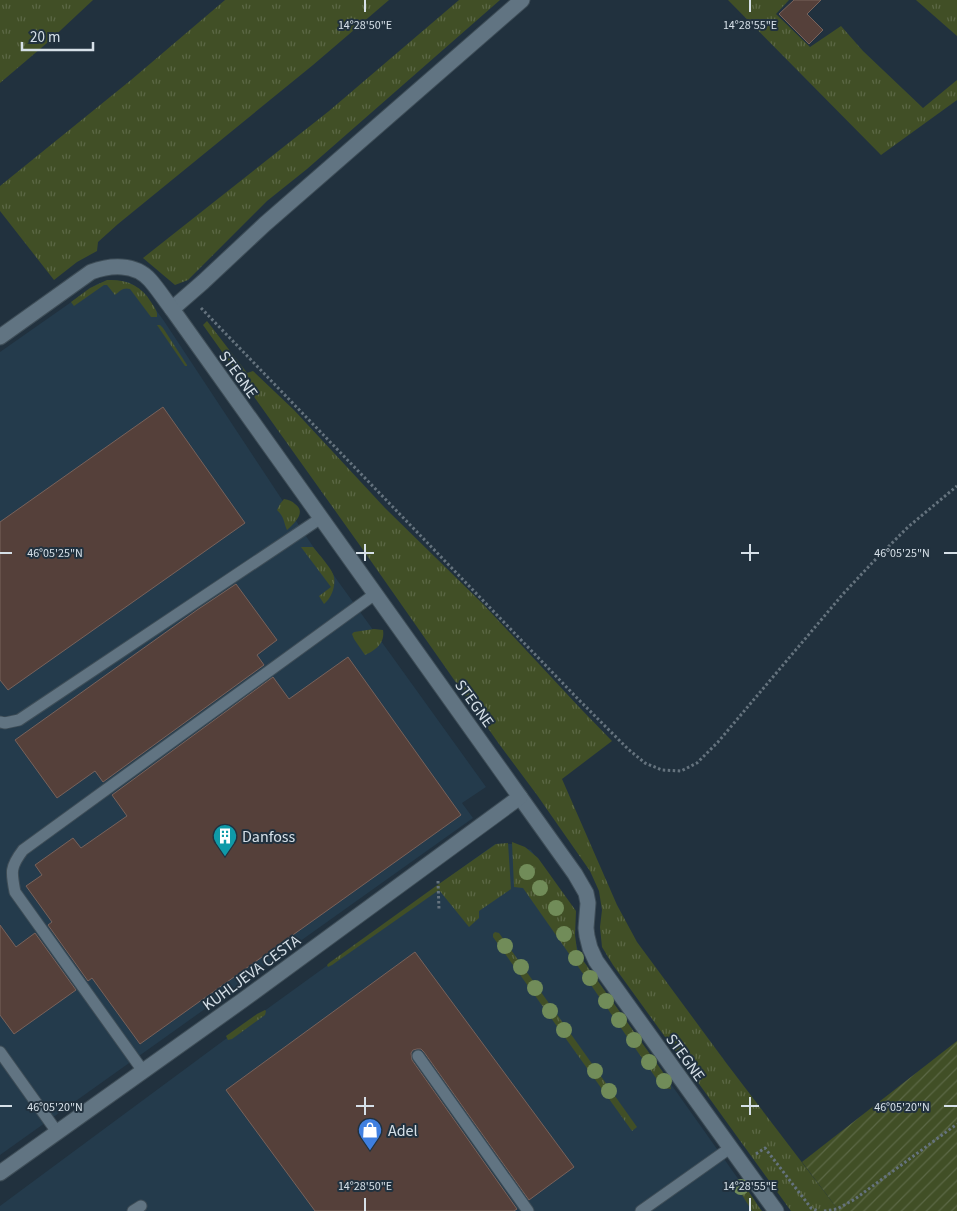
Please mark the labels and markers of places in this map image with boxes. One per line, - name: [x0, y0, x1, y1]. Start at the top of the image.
- building icon: Danfoss: [212, 823, 238, 857]
- place label: Danfoss: [242, 826, 296, 848]
- shop icon: Adel: [357, 1117, 383, 1151]
- place label: Adel: [388, 1120, 418, 1142]

